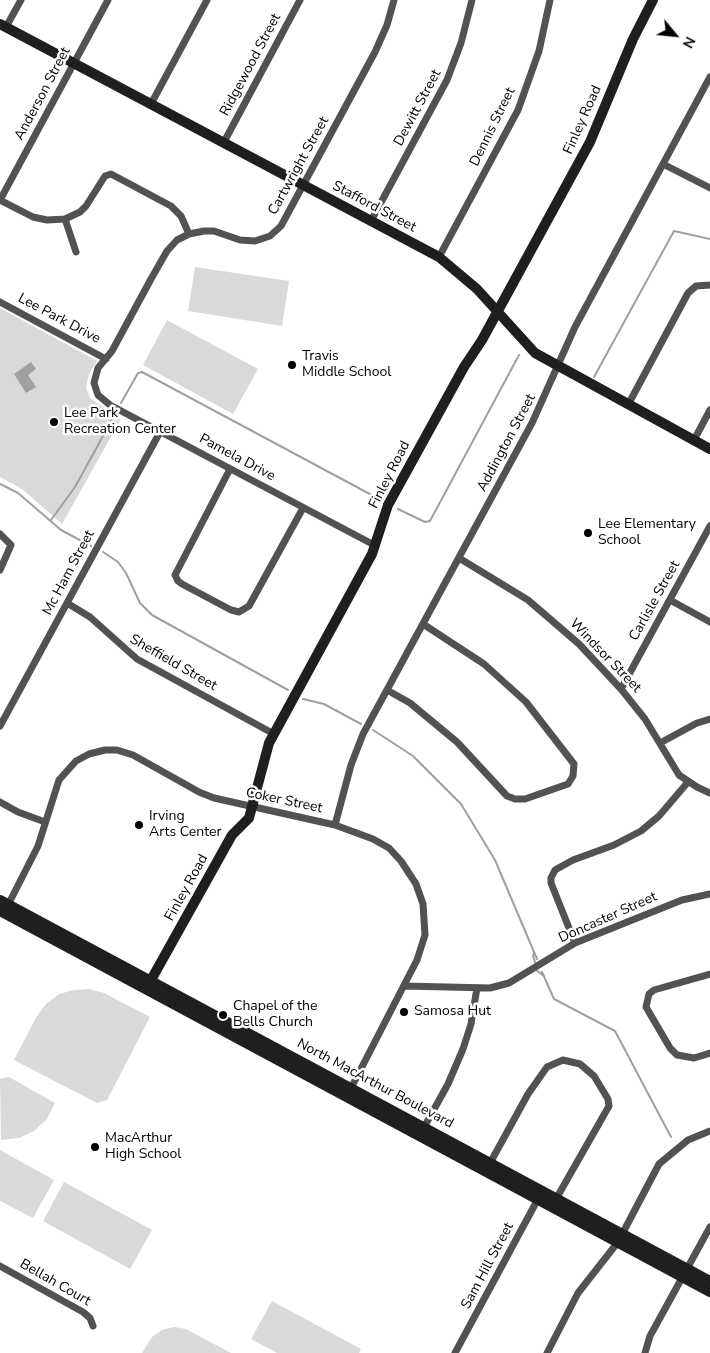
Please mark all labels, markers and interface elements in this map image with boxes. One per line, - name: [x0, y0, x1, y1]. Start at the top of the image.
- north arrow: [650, 10, 700, 60]
- street label: Ridgewood Street: [217, 11, 285, 119]
- text: N: [678, 33, 700, 51]
- street label: Anderson Street: [11, 45, 75, 143]
- street label: Dewitt Street: [391, 67, 445, 149]
- street label: Finley Road: [560, 83, 606, 157]
- street label: Dennis Street: [467, 85, 519, 169]
- street label: Cartwright Street: [265, 114, 333, 218]
- street label: Stafford Street: [329, 178, 419, 236]
- street label: Lee Park Drive: [15, 290, 103, 348]
- place label: Travis Middle School: [302, 349, 391, 382]
- marker: Travis Middle School: [286, 359, 298, 371]
- street label: Addington Street: [474, 391, 540, 495]
- place label: Lee Park Recreation Center: [64, 406, 176, 438]
- marker: Lee Park Recreation Center: [48, 416, 60, 428]
- street label: Pamela Drive: [196, 431, 278, 485]
- street label: Finley Road: [366, 438, 414, 512]
- place label: Lee Elementary School: [598, 517, 696, 550]
- marker: Lee Elementary School: [582, 527, 594, 539]
- street label: Mc Ham Street: [40, 528, 98, 618]
- street label: Carlisle Street: [626, 558, 684, 644]
- street label: Windsor Street: [566, 616, 644, 696]
- street label: Sheffield Street: [126, 631, 220, 695]
- street label: Coker Street: [244, 785, 324, 817]
- place label: Irving Arts Center: [149, 809, 221, 842]
- marker: Irving Arts Center: [133, 819, 145, 831]
- street label: Finley Road: [162, 852, 212, 924]
- street label: Doncaster Street: [556, 889, 660, 947]
- place label: Chapel of the Bells Church: [233, 999, 317, 1032]
- place label: Samosa Hut: [414, 1004, 491, 1020]
- marker: Samosa Hut: [398, 1006, 410, 1018]
- marker: Chapel of the Bells Church: [217, 1009, 229, 1021]
- street label: North MacArthur Boulevard: [294, 1036, 456, 1132]
- place label: MacArthur High School: [105, 1131, 181, 1164]
- marker: MacArthur High School: [89, 1141, 101, 1153]
- street label: Sam Hill Street: [458, 1220, 518, 1312]
- street label: Bellah Court: [17, 1256, 93, 1310]

